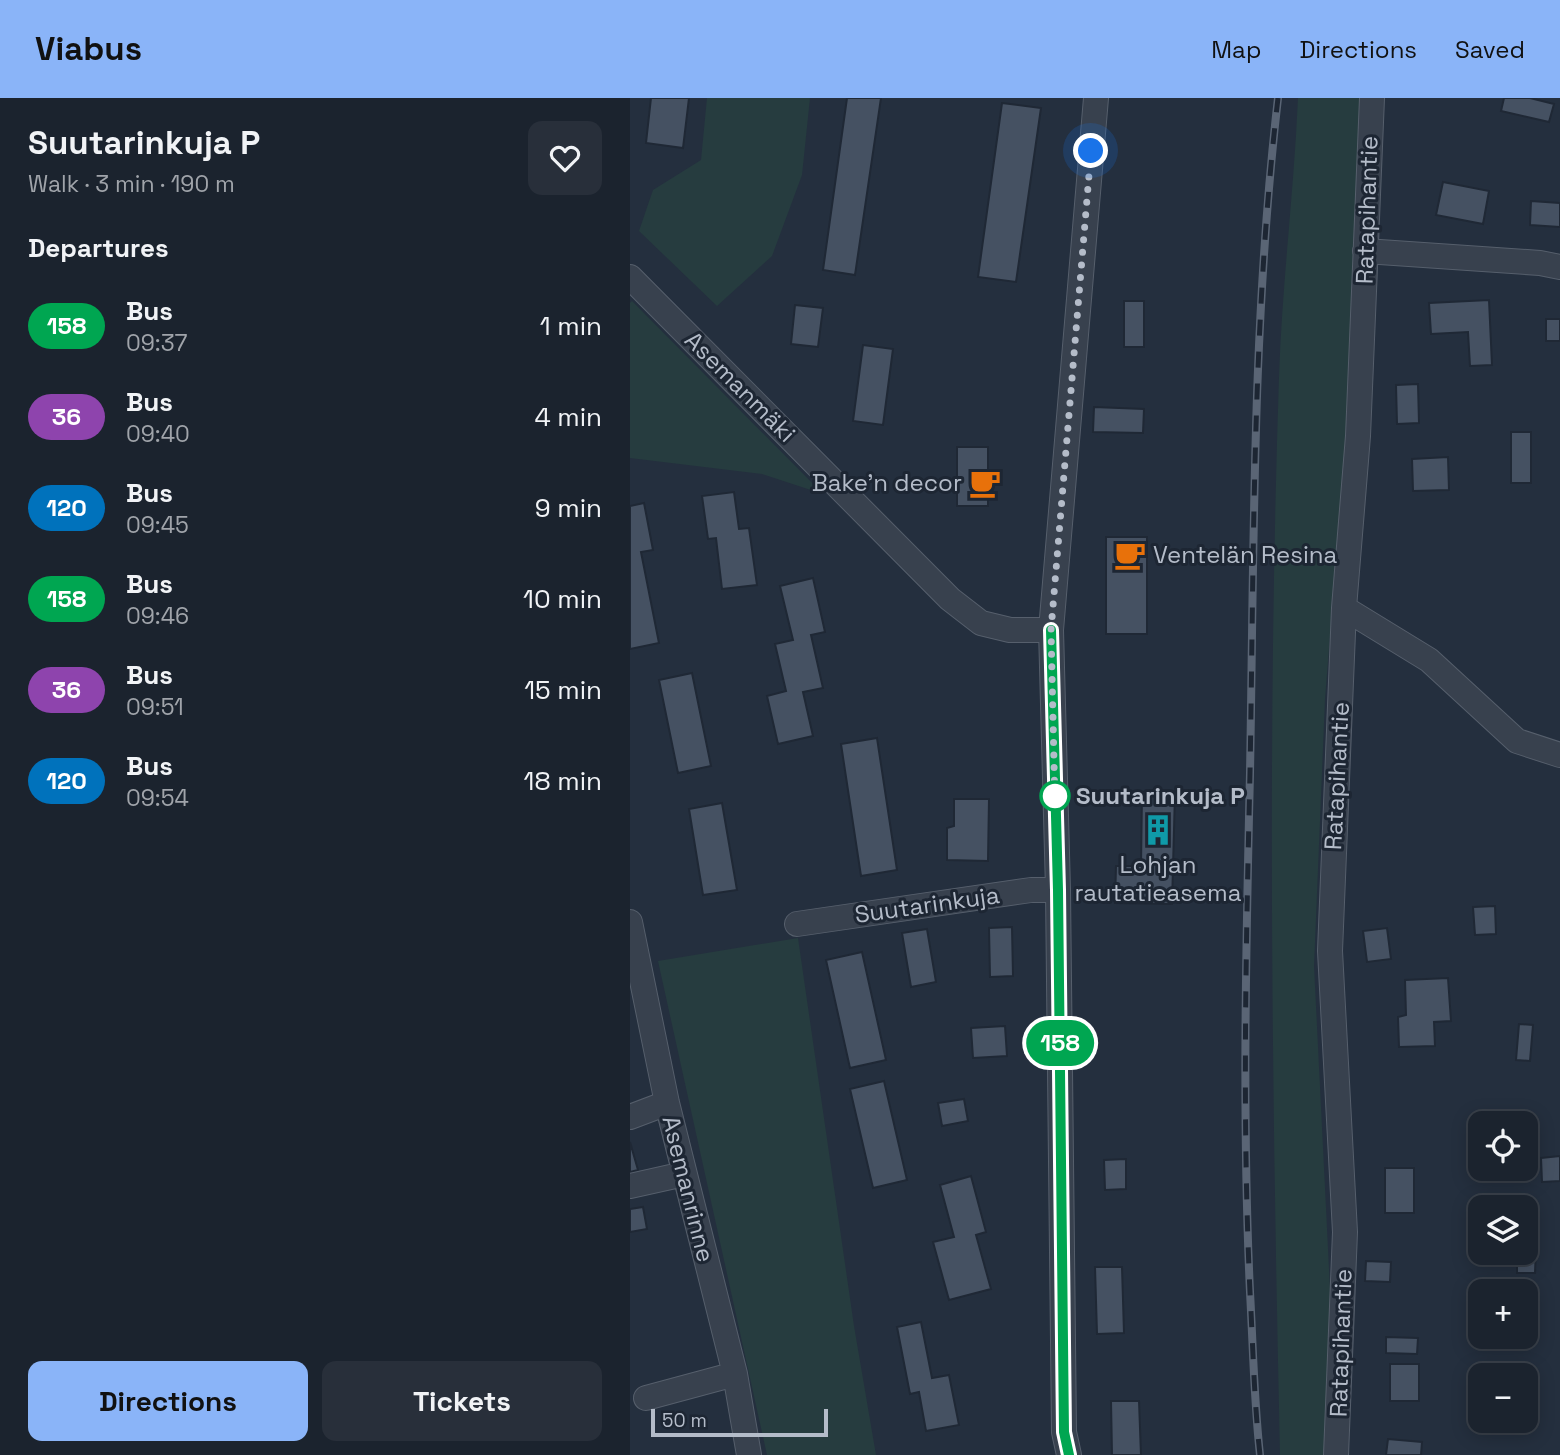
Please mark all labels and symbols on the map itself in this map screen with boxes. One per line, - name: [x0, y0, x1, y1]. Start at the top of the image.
- your location: [1073, 133, 1108, 168]
- street label: Ratapihantie: [1348, 135, 1385, 285]
- street label: Asemanmäki: [678, 325, 802, 449]
- cafe icon: Bake'n decor: [968, 466, 1002, 500]
- place label: Bake'n decor: [812, 467, 962, 498]
- cafe icon: Ventelän Resina: [1113, 538, 1147, 572]
- place label: Ventelän Resina: [1153, 539, 1338, 570]
- street label: Ratapihantie: [1317, 701, 1356, 851]
- place label: Suutarinkuja P: [1076, 780, 1245, 811]
- marker: Suutarinkuja P: [1040, 781, 1070, 811]
- building icon: Lohjan rautatieasema: [1141, 813, 1175, 847]
- place label: Lohjan rautatieasema: [1075, 849, 1242, 908]
- street label: Suutarinkuja: [853, 879, 1001, 930]
- line badge: 158: [1020, 1020, 1100, 1066]
- street label: Asemanrinne: [655, 1113, 722, 1265]
- street label: Ratapihantie: [1322, 1268, 1359, 1418]
- scale bar: [651, 1406, 828, 1438]

